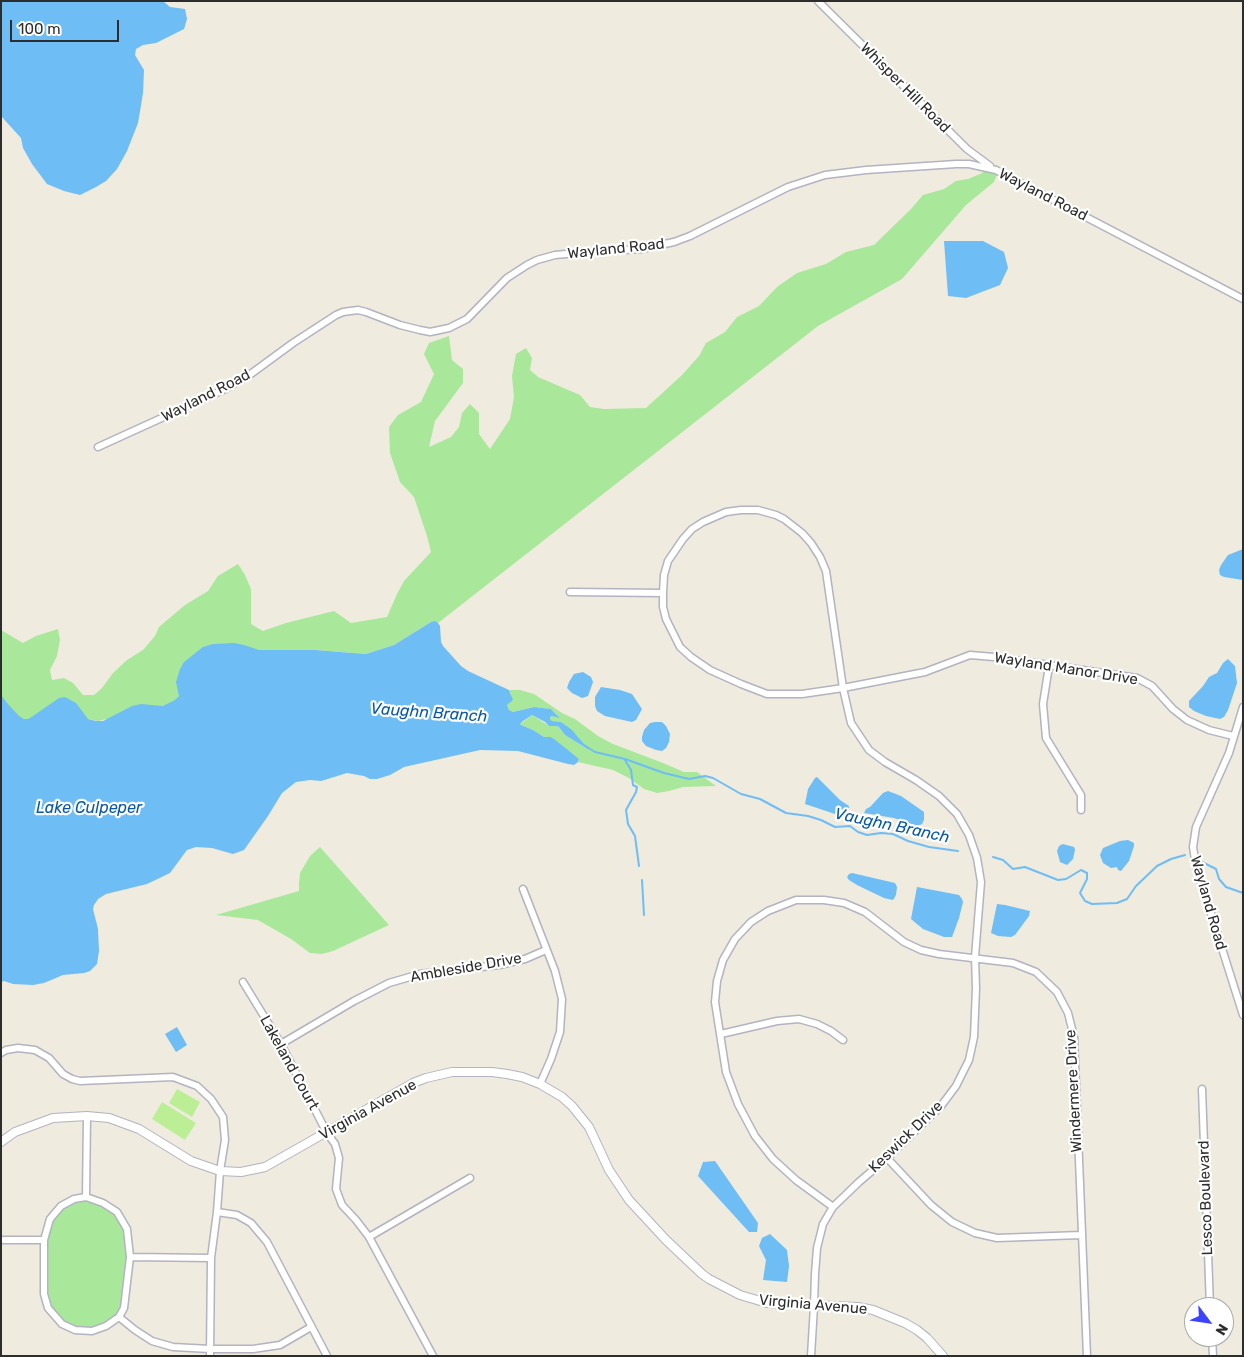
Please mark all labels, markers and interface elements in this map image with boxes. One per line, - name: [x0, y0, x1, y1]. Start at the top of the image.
- scale bar: [12, 10, 121, 42]
- text: 100 m: [18, 20, 60, 38]
- street label: Whisper Hill Road: [856, 39, 954, 137]
- street label: Wayland Road: [996, 165, 1090, 225]
- street label: Wayland Road: [567, 235, 665, 263]
- street label: Wayland Road: [159, 366, 253, 426]
- street label: Wayland Manor Drive: [993, 649, 1139, 689]
- water label: Vaughn Branch: [370, 699, 488, 727]
- water label: Lake Culpeper: [36, 798, 142, 818]
- water label: Vaughn Branch: [833, 804, 951, 848]
- street label: Wayland Road: [1186, 854, 1230, 952]
- street label: Ambleside Drive: [409, 949, 523, 987]
- street label: Lakeland Court: [256, 1013, 322, 1113]
- street label: Windermere Drive: [1062, 1029, 1086, 1153]
- street label: Virginia Avenue: [316, 1076, 420, 1144]
- street label: Keswick Drive: [865, 1097, 947, 1177]
- street label: Lesco Boulevard: [1195, 1140, 1217, 1256]
- street label: Virginia Avenue: [758, 1291, 868, 1319]
- north arrow: [1184, 1297, 1234, 1347]
- text: N: [1212, 1321, 1231, 1338]

